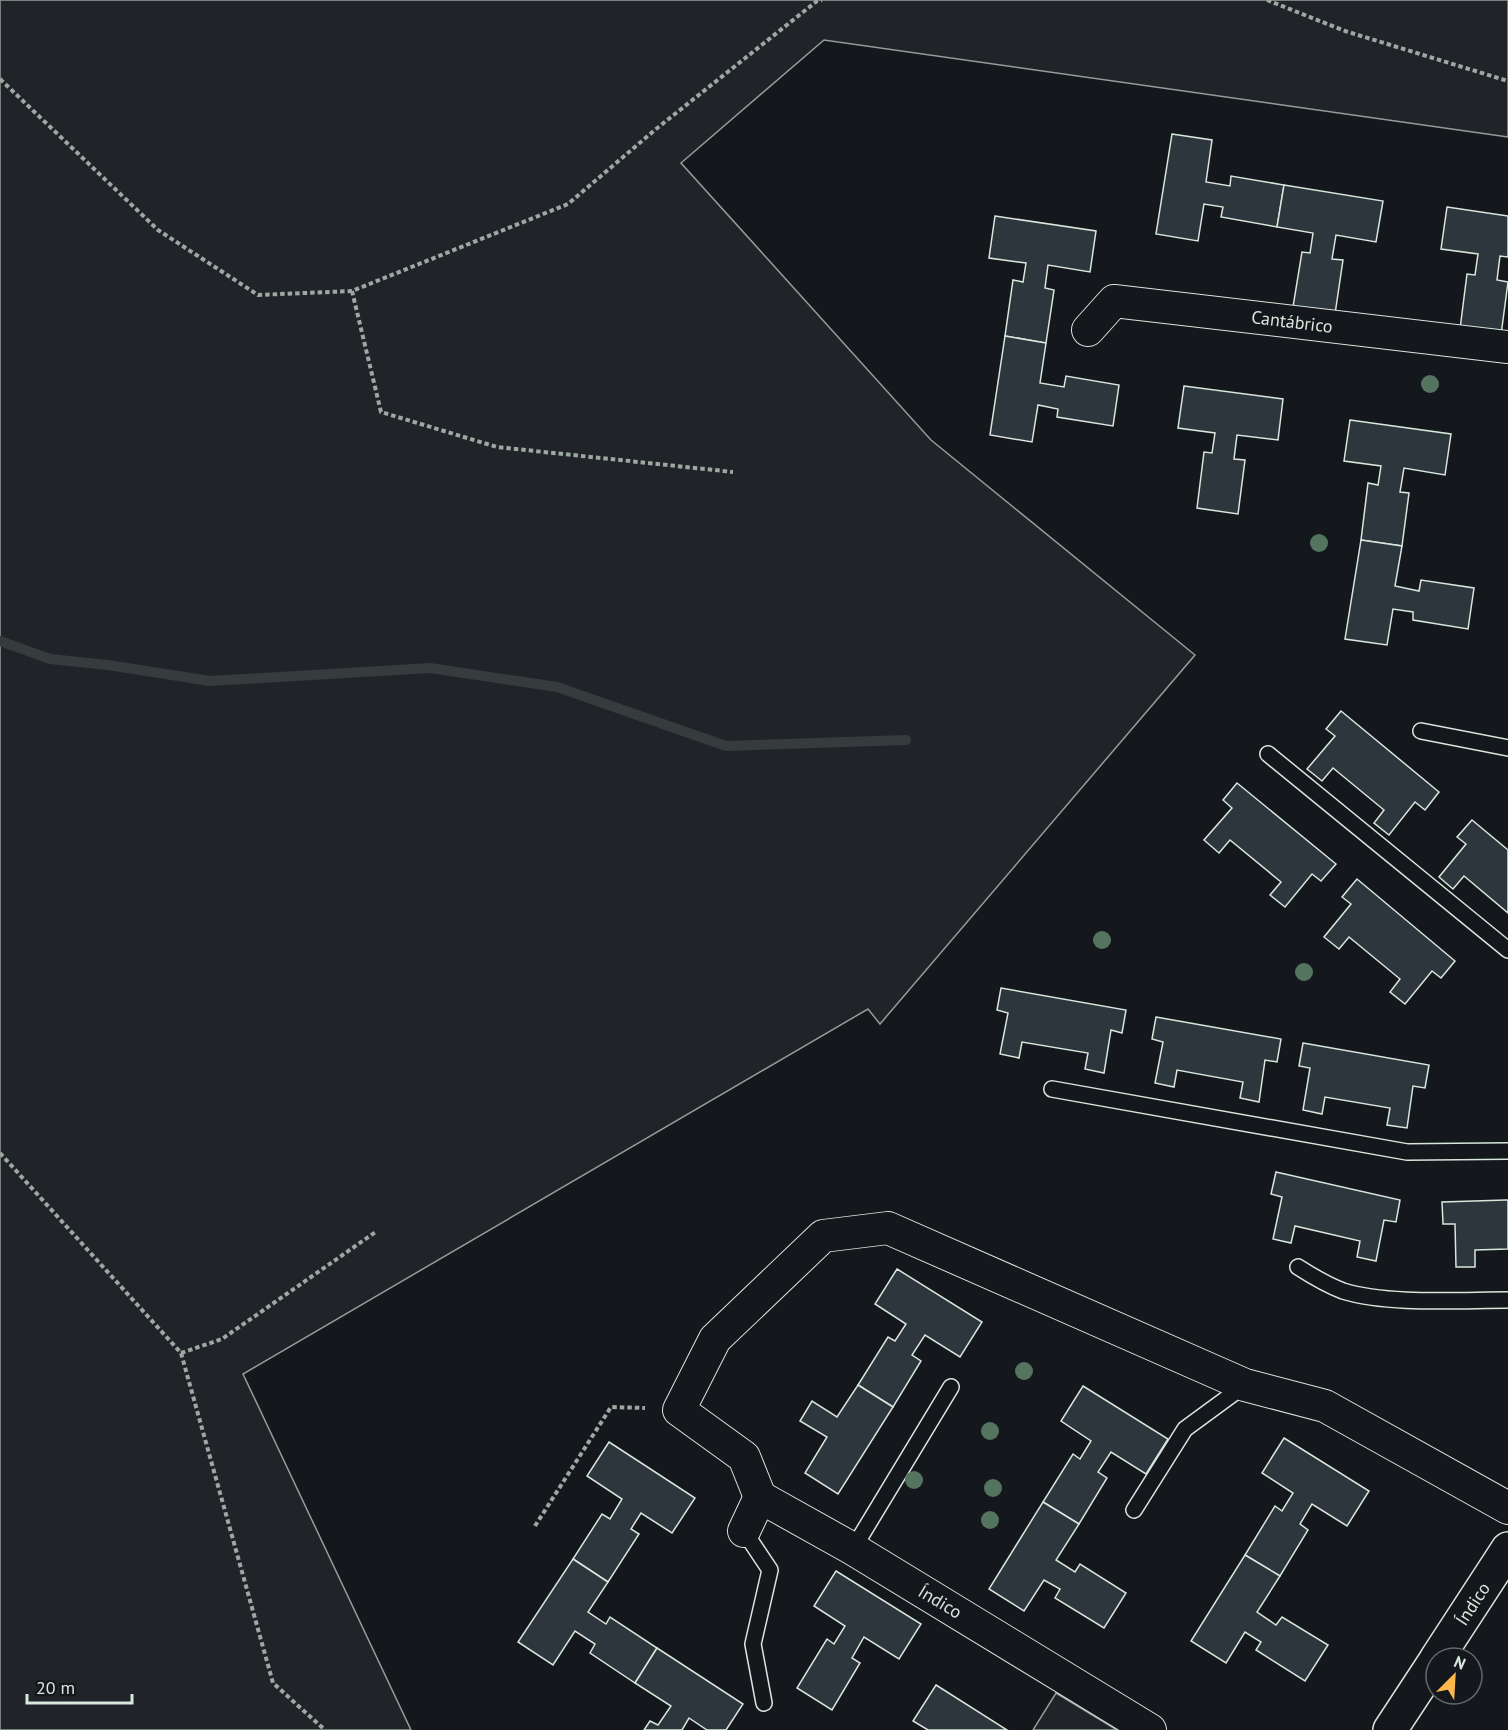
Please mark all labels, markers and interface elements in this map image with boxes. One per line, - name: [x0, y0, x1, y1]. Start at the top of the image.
- street label: Cantábrico: [1250, 305, 1334, 338]
- street label: Índico: [1450, 1578, 1495, 1630]
- street label: Índico: [914, 1580, 966, 1624]
- north arrow: [1424, 1646, 1484, 1706]
- text: N: [1451, 1651, 1469, 1674]
- scale bar: [27, 1667, 132, 1705]
- text: 20 m: [36, 1676, 75, 1699]

